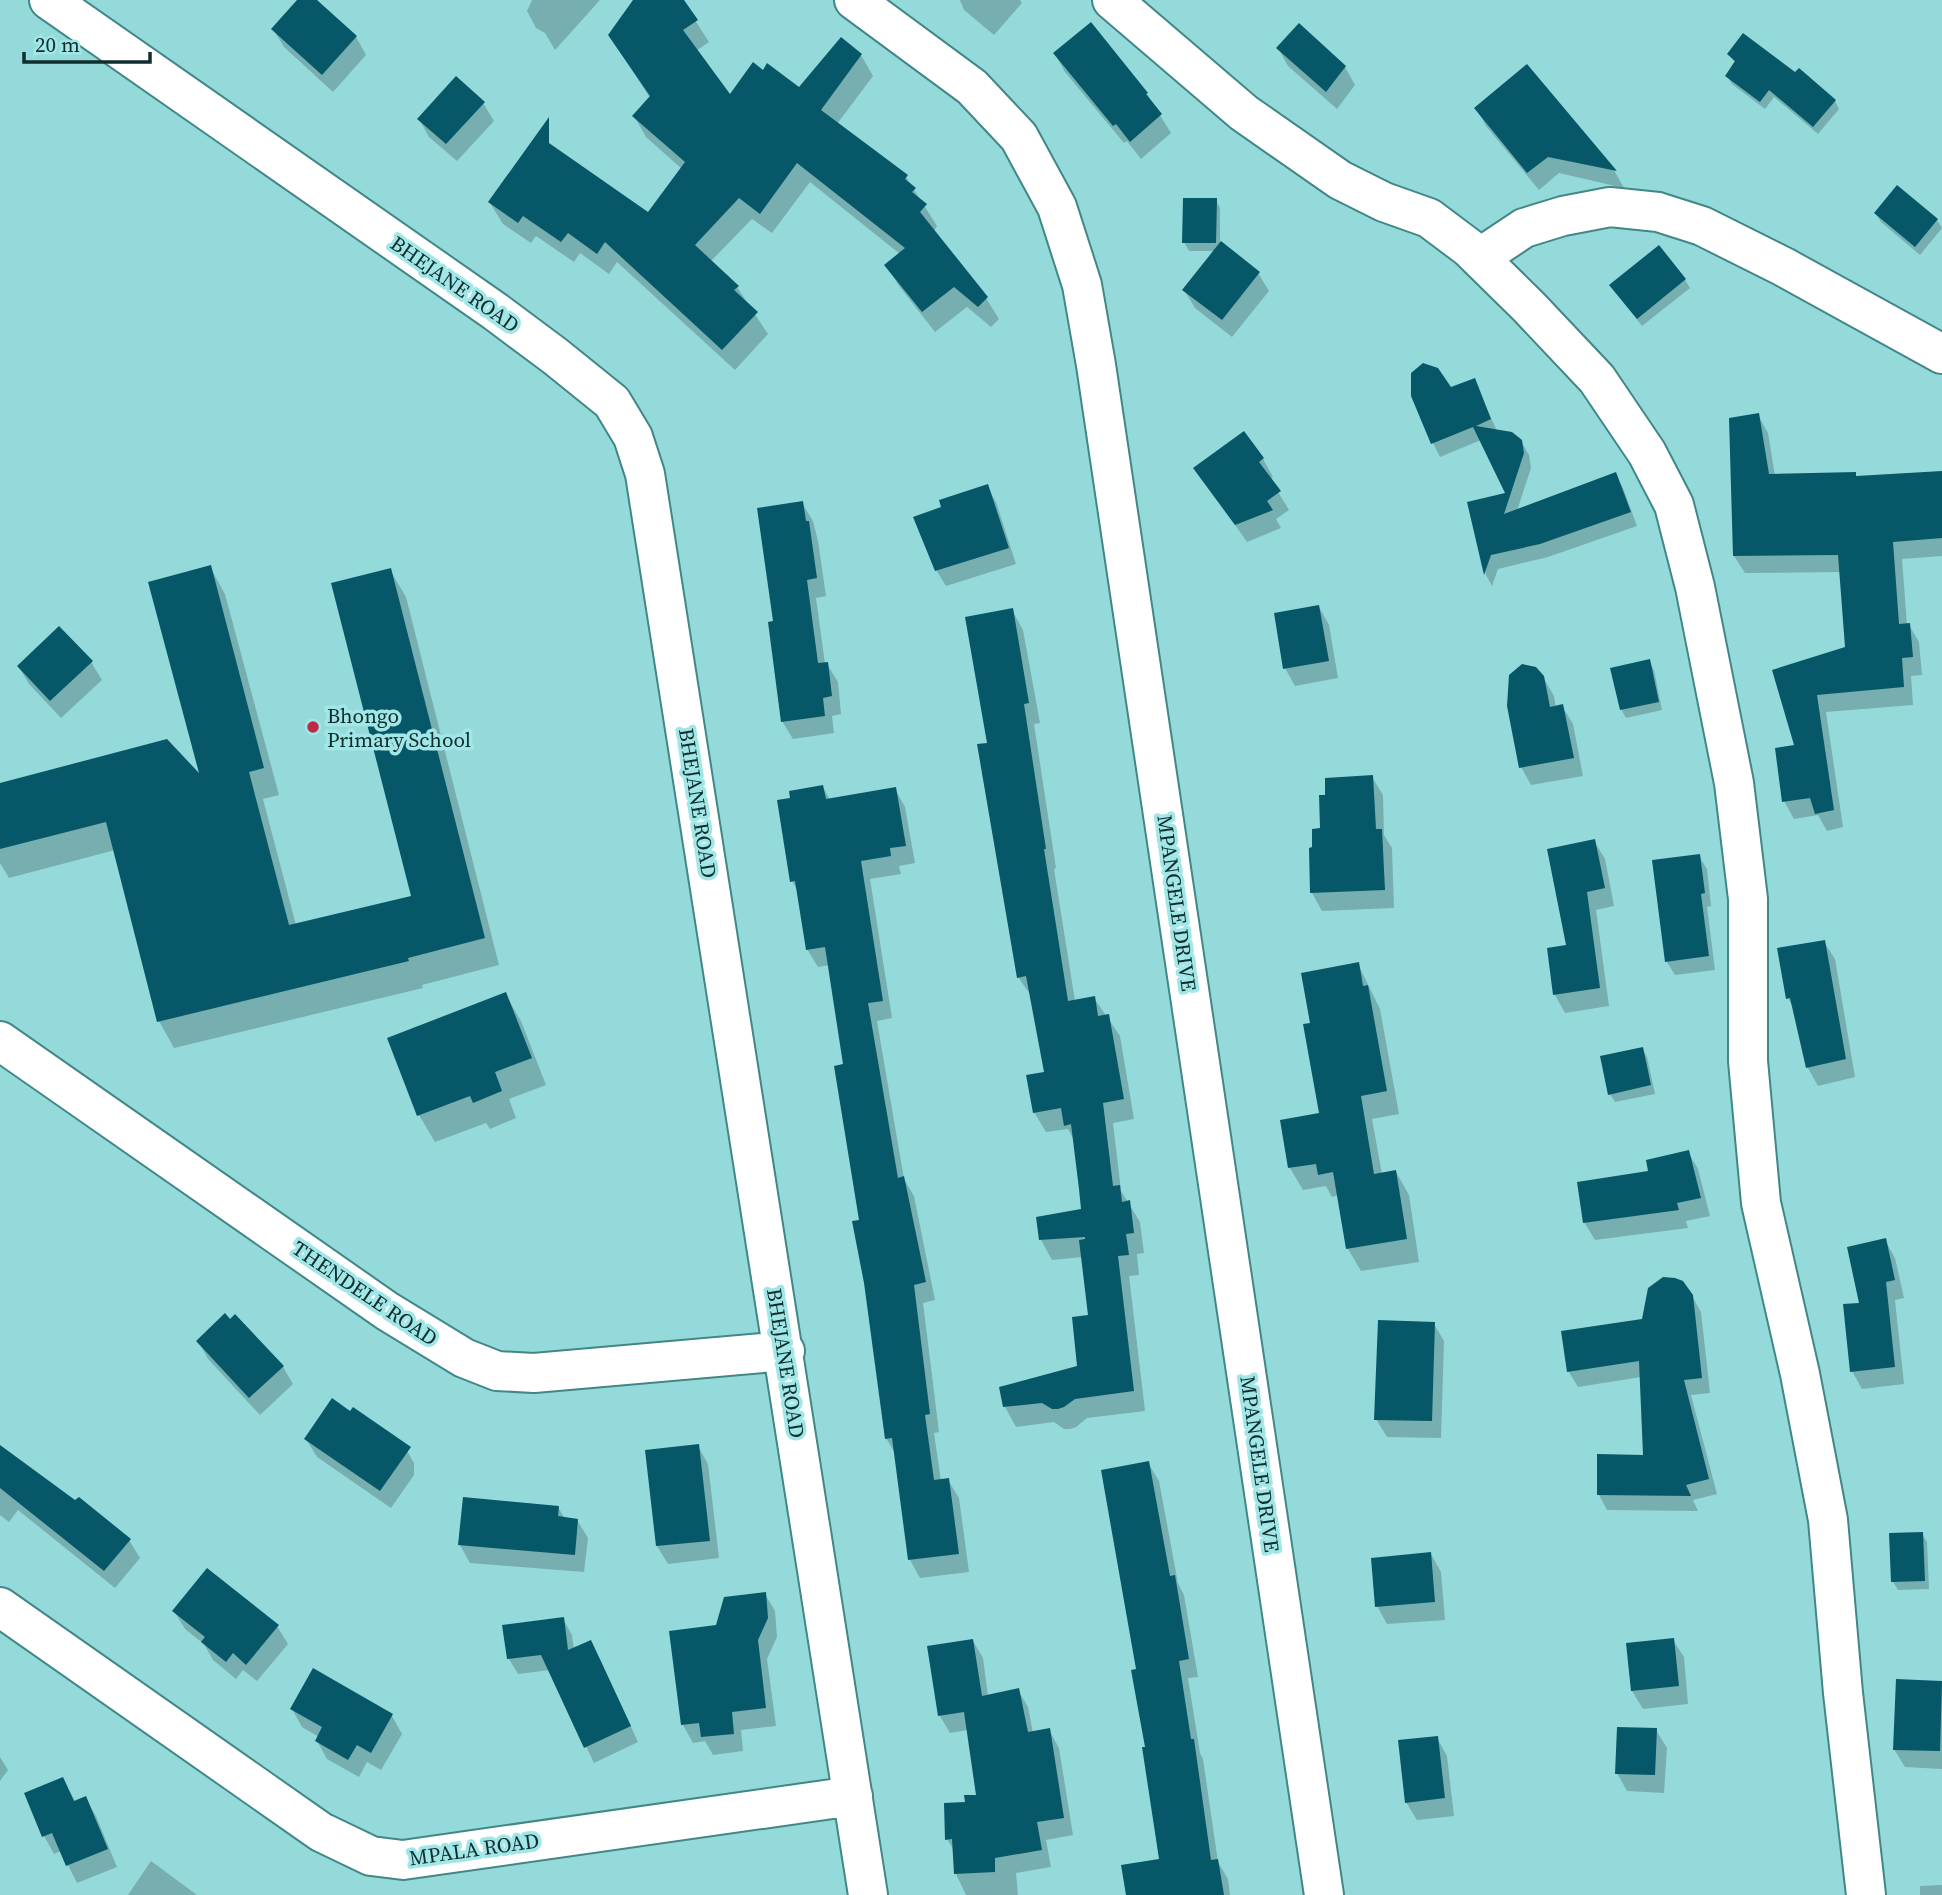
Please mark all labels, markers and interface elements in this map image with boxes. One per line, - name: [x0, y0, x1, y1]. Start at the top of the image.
- scale bar: [24, 21, 150, 65]
- text: 20 m: [35, 30, 80, 59]
- street label: BHEJANE ROAD: [385, 229, 525, 339]
- place label: Bhongo Primary School: [327, 701, 471, 754]
- marker: Bhongo Primary School: [305, 719, 321, 735]
- street label: BHEJANE ROAD: [672, 726, 724, 880]
- street label: MPANGELE DRIVE: [1150, 813, 1204, 993]
- street label: THENDELE ROAD: [287, 1234, 443, 1352]
- street label: BHEJANE ROAD: [760, 1286, 812, 1440]
- street label: MPANGELE DRIVE: [1233, 1374, 1287, 1554]
- street label: MPALA ROAD: [407, 1826, 541, 1872]

